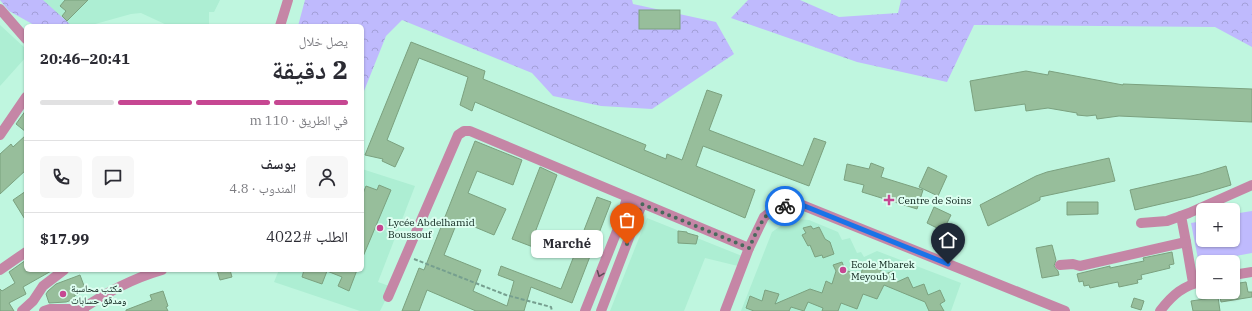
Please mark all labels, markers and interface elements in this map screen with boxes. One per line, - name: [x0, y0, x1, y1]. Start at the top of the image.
- text: يصل خلال: [299, 33, 348, 50]
- text: 20:41–20:46: [40, 49, 130, 68]
- text: 2 دقيقة: [272, 52, 348, 86]
- text: في الطريق · 110 m: [249, 112, 348, 129]
- text: يوسف: [261, 154, 296, 173]
- button: phone: [40, 156, 82, 198]
- button: chat: [92, 156, 134, 198]
- button: person: [306, 156, 348, 198]
- text: المندوب · 4.8: [229, 180, 296, 197]
- courier: [765, 186, 805, 226]
- marker: Centre de Soins: [883, 194, 895, 206]
- place label: Centre de Soins: [898, 194, 972, 207]
- icon: bike: [774, 195, 796, 217]
- pin: [610, 203, 644, 244]
- map controls: [1196, 203, 1240, 299]
- button: +: [1196, 203, 1240, 247]
- icon: bag: [616, 209, 638, 231]
- place label: Lycée Abdelhamid Boussouf: [388, 216, 475, 241]
- marker: Lycée Abdelhamid Boussouf: [375, 223, 385, 233]
- pin: [931, 223, 965, 264]
- text: الطلب #4022: [266, 227, 348, 246]
- text: $17.99: [40, 229, 89, 248]
- icon: home: [937, 229, 959, 251]
- callout: Marché: [531, 230, 603, 258]
- text: Marché: [543, 235, 591, 252]
- button: −: [1196, 255, 1240, 299]
- place label: Ecole Mbarek Meyoub 1: [851, 258, 915, 283]
- marker: Ecole Mbarek Meyoub 1: [838, 265, 848, 275]
- one-way arrow: [596, 270, 604, 277]
- place label: مكتب محاسبة ومدقق حسابات: [71, 282, 127, 307]
- marker: مكتب محاسبة ومدقق حسابات: [58, 289, 68, 299]

